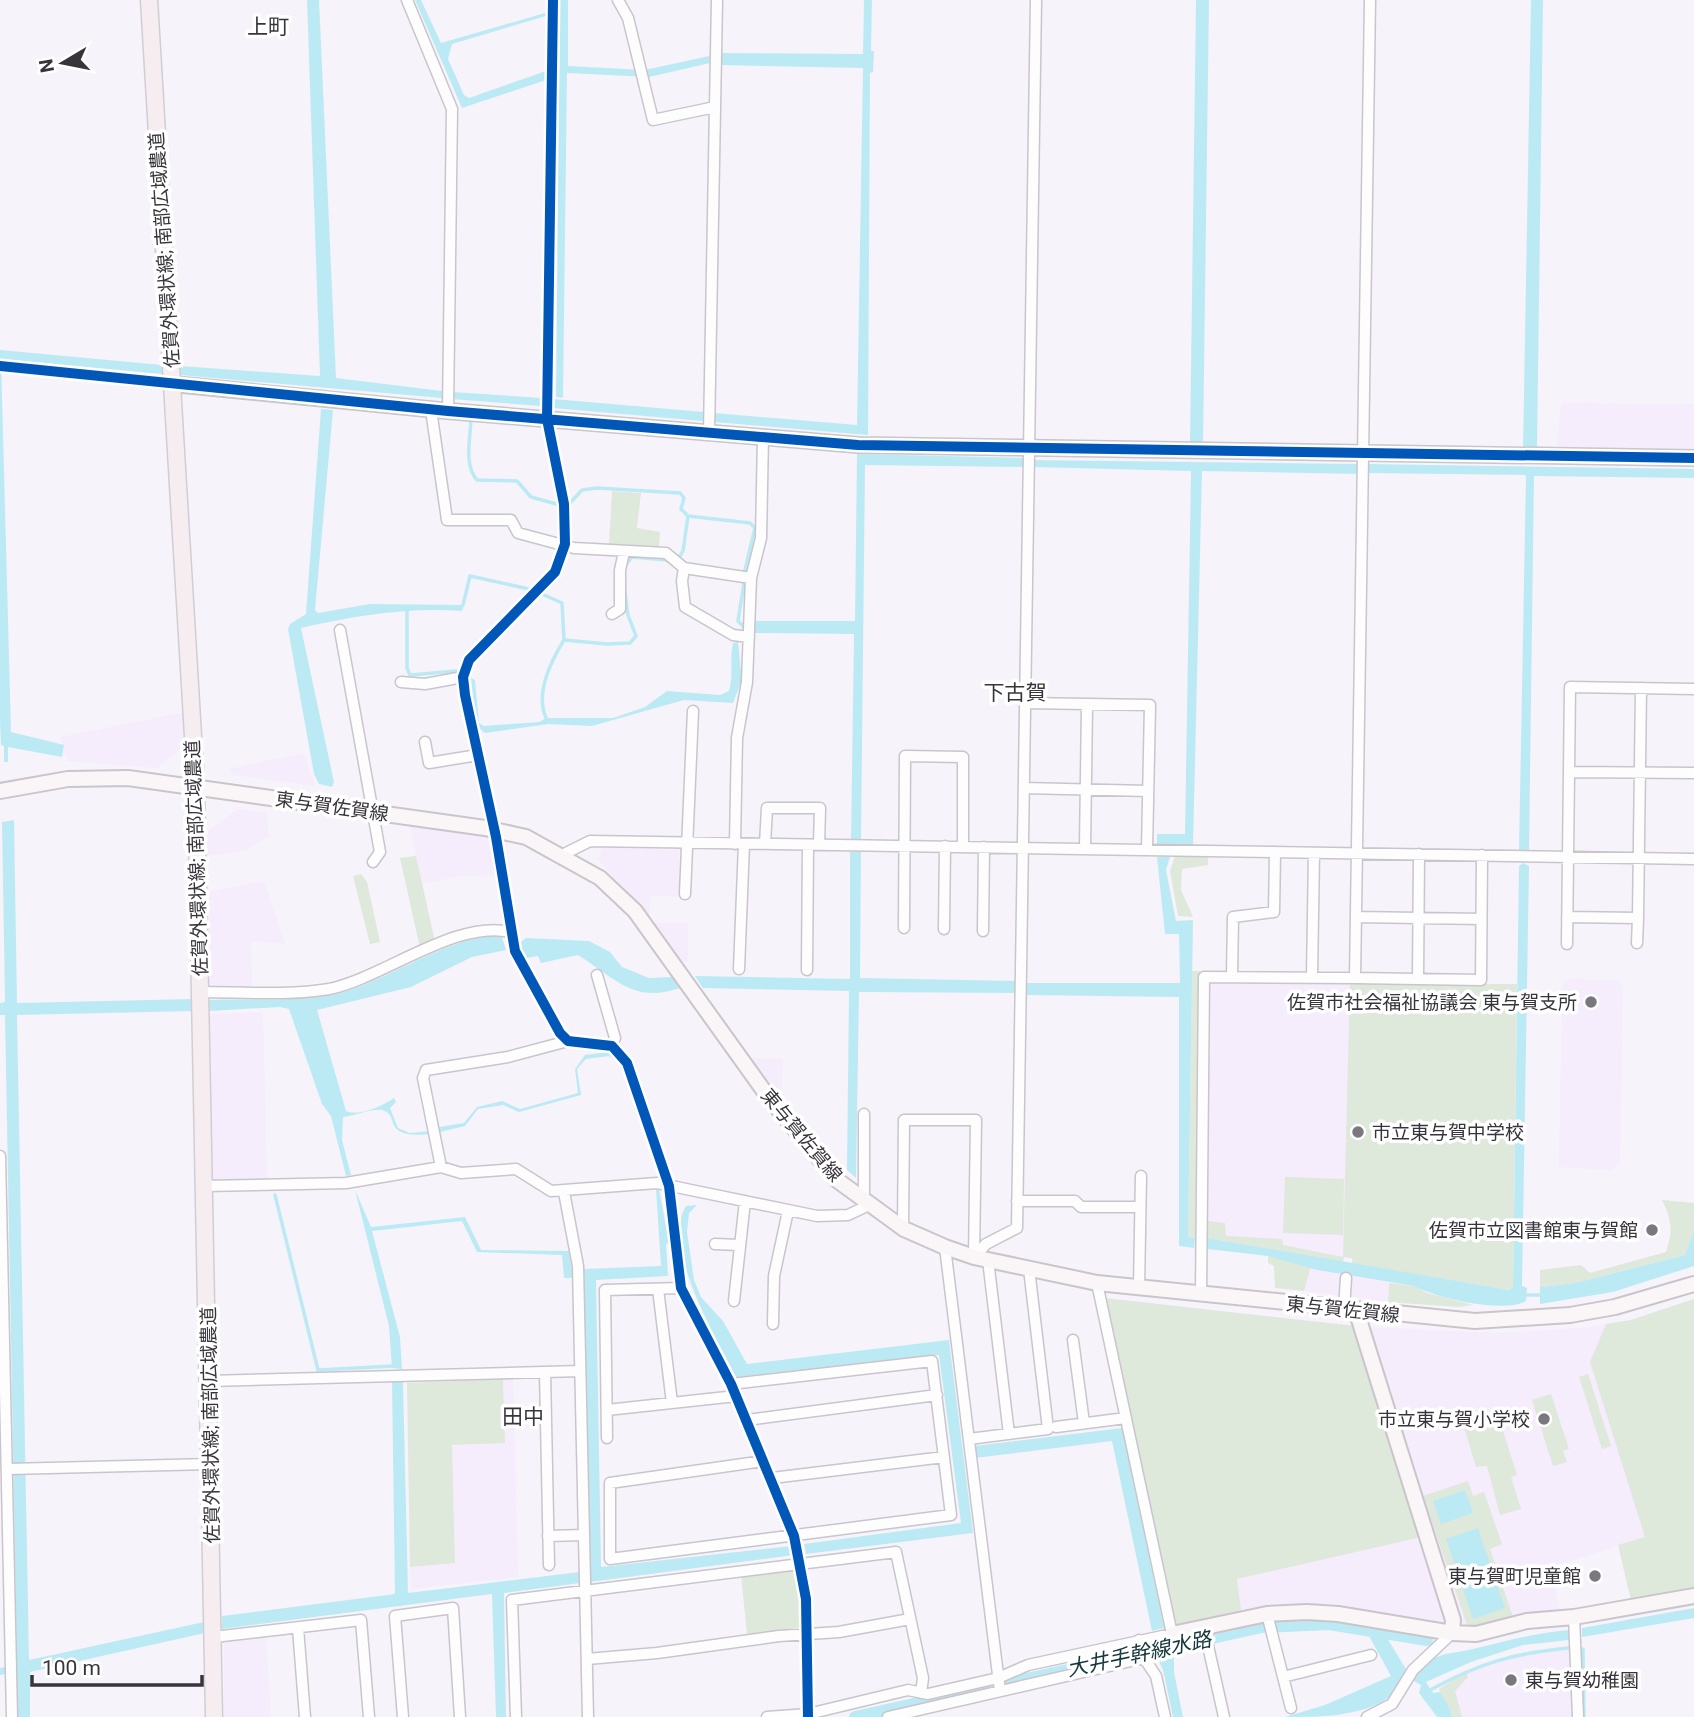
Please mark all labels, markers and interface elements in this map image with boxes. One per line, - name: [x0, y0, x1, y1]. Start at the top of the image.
- district label: 上町: [247, 15, 289, 39]
- north arrow: [28, 28, 98, 98]
- text: N: [34, 57, 59, 74]
- street label: 佐賀外環状線; 南部広域農道: [145, 131, 184, 369]
- district label: 下古賀: [984, 681, 1047, 705]
- street label: 佐賀外環状線; 南部広域農道: [181, 739, 212, 977]
- street label: 東与賀佐賀線: [274, 787, 390, 826]
- place label: 佐賀市社会福祉協議会 東与賀支所: [1287, 991, 1577, 1014]
- marker: 佐賀市社会福祉協議会 東与賀支所: [1583, 994, 1599, 1010]
- street label: 東与賀佐賀線: [756, 1084, 847, 1186]
- place label: 市立東与賀中学校: [1372, 1121, 1524, 1144]
- marker: 市立東与賀中学校: [1350, 1124, 1366, 1140]
- place label: 佐賀市立図書館東与賀館: [1429, 1219, 1638, 1242]
- marker: 佐賀市立図書館東与賀館: [1644, 1222, 1660, 1238]
- street label: 東与賀佐賀線: [1285, 1292, 1401, 1327]
- street label: 佐賀外環状線; 南部広域農道: [197, 1306, 224, 1544]
- district label: 田中: [502, 1405, 544, 1429]
- place label: 市立東与賀小学校: [1378, 1408, 1530, 1431]
- marker: 市立東与賀小学校: [1536, 1411, 1552, 1427]
- place label: 東与賀町児童館: [1448, 1565, 1581, 1588]
- marker: 東与賀町児童館: [1587, 1568, 1603, 1584]
- water label: 大井手幹線水路: [1065, 1627, 1215, 1681]
- scale bar: [32, 1644, 201, 1688]
- text: 100 m: [42, 1656, 101, 1680]
- place label: 東与賀幼稚園: [1525, 1669, 1639, 1692]
- marker: 東与賀幼稚園: [1503, 1672, 1519, 1688]

